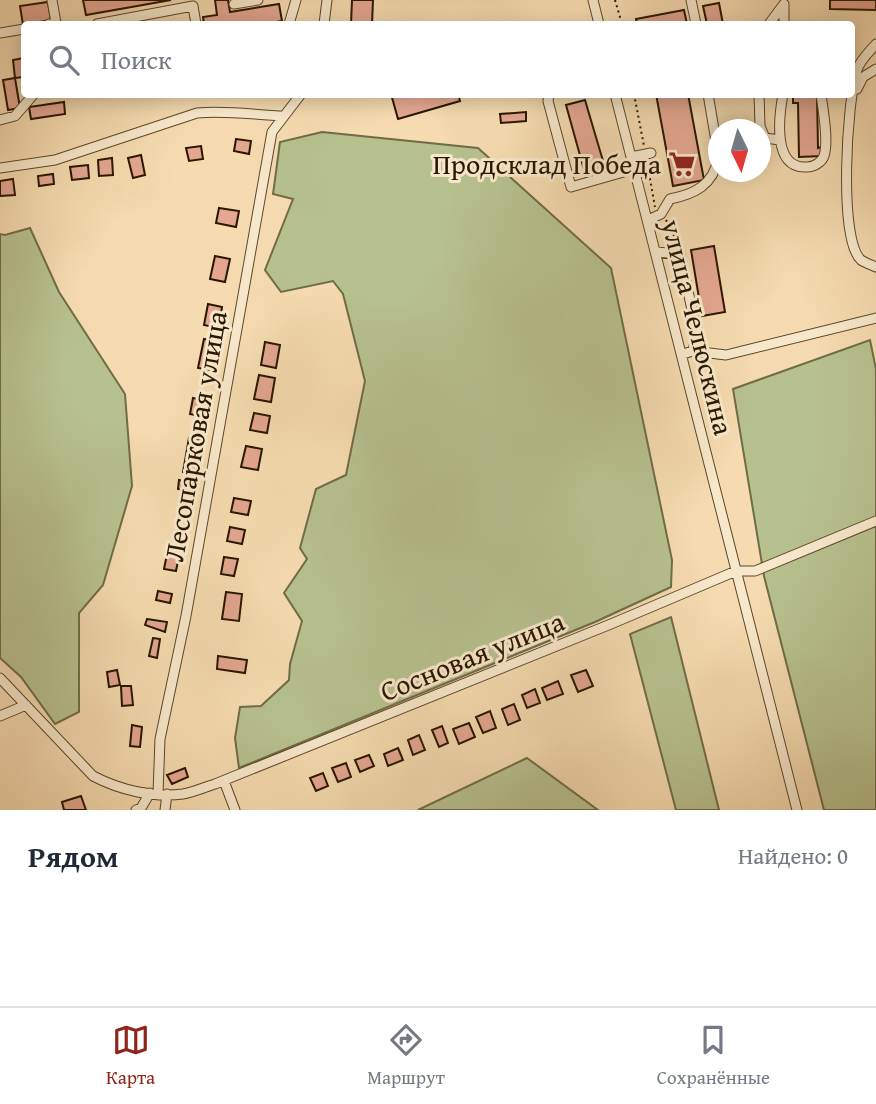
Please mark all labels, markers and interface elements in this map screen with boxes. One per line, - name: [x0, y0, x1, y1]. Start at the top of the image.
- search box: [21, 21, 855, 98]
- text: Поиск: [101, 40, 172, 79]
- icon: search: [45, 41, 83, 79]
- north arrow: [708, 119, 771, 182]
- place label: Продсклад Победа: [433, 143, 662, 184]
- supermarket icon: Продсклад Победа: [667, 149, 697, 179]
- street label: улица Челюскина: [652, 214, 745, 440]
- street label: Лесопарковая улица: [152, 307, 237, 564]
- street label: Сосновая улица: [374, 600, 571, 711]
- text: Рядом: [28, 834, 119, 878]
- text: Найдено: 0: [738, 839, 848, 872]
- tab: Карта: [106, 1021, 155, 1091]
- tab: Маршрут: [367, 1021, 445, 1091]
- tab: Сохранённые: [657, 1021, 770, 1091]

